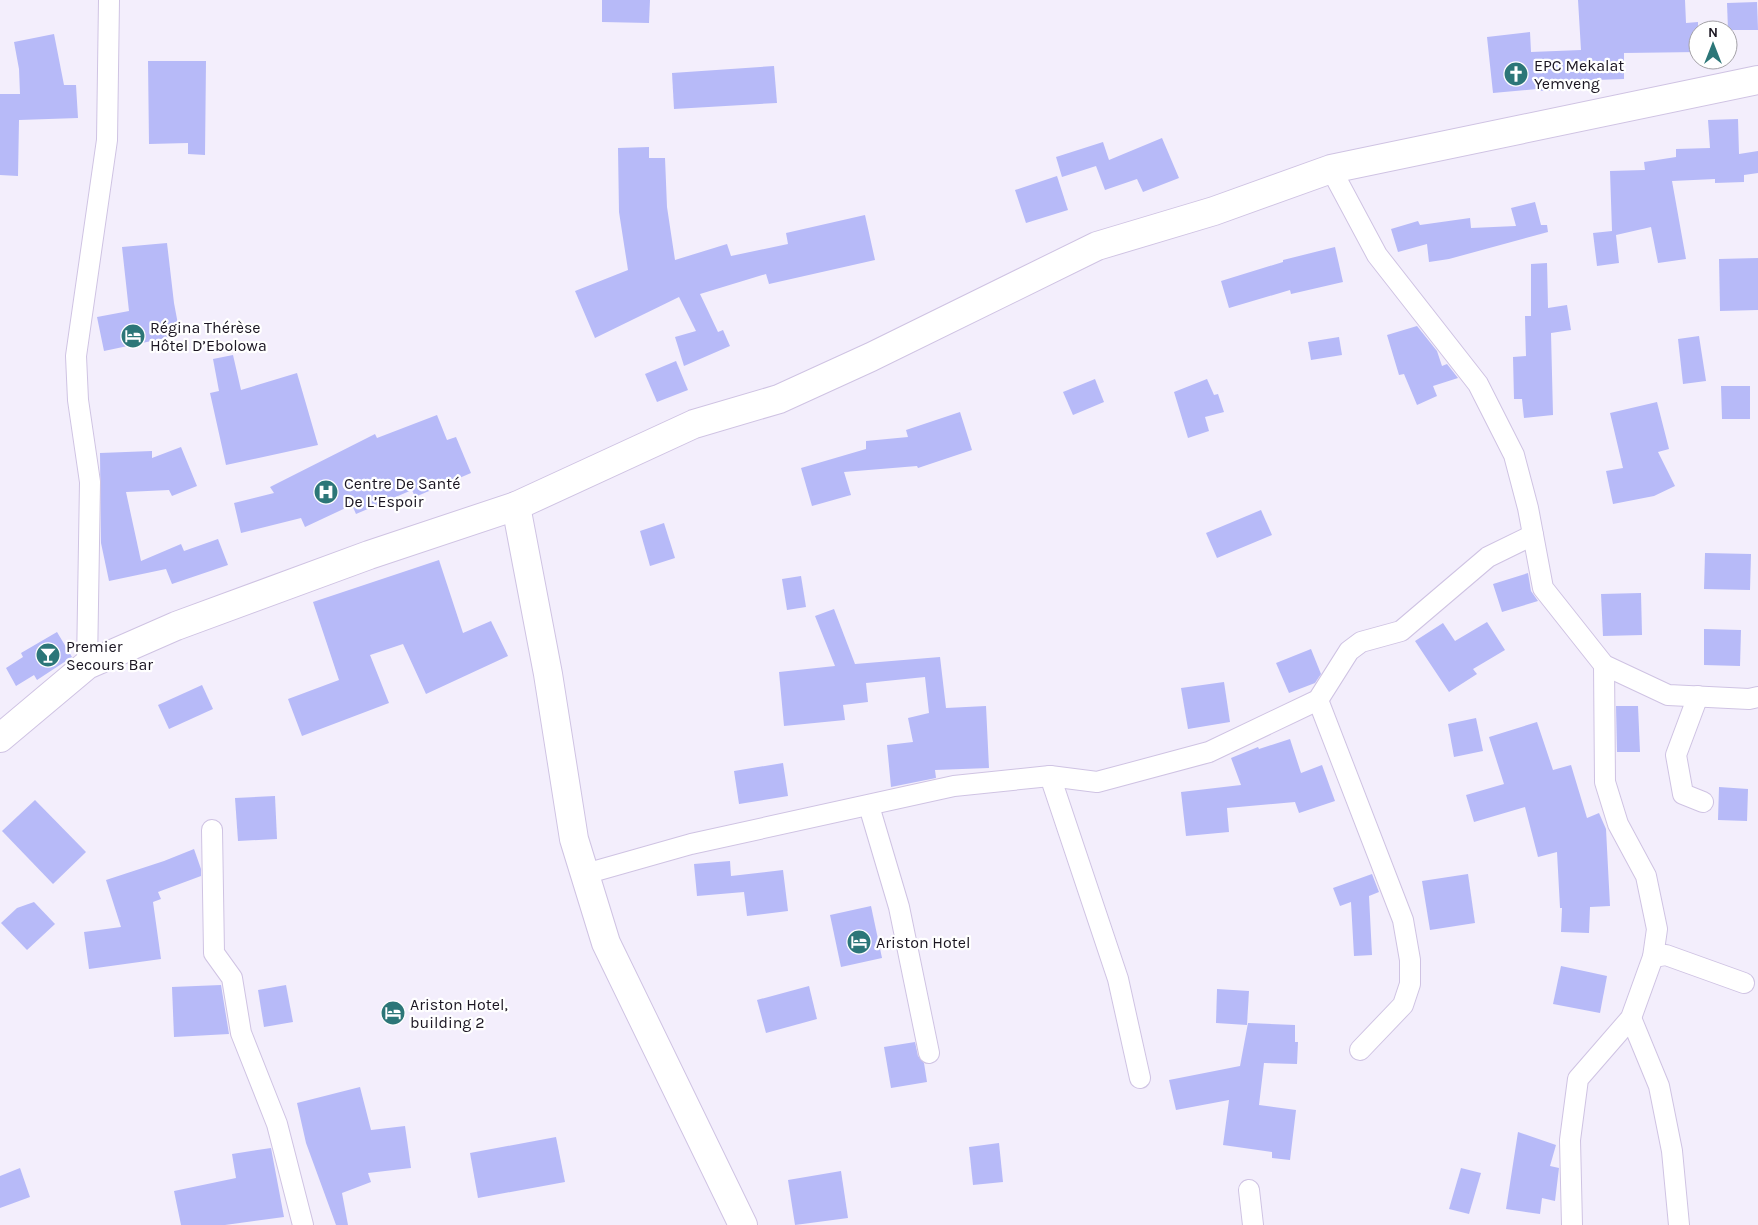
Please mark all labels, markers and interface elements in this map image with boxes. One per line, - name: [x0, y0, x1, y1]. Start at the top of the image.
- north arrow: [1688, 20, 1738, 70]
- text: N: [1708, 24, 1718, 41]
- place label: EPC Mekalat Yemveng: [1534, 56, 1624, 93]
- church icon: EPC Mekalat Yemveng: [1503, 61, 1529, 87]
- place label: Régina Thérèse Hôtel D’Ebolowa: [150, 318, 267, 355]
- hotel icon: Régina Thérèse Hôtel D’Ebolowa: [120, 323, 146, 349]
- place label: Centre De Santé De L’Espoir: [344, 474, 460, 511]
- hospital icon: Centre De Santé De L’Espoir: [313, 479, 339, 505]
- place label: Premier Secours Bar: [66, 637, 153, 674]
- bar icon: Premier Secours Bar: [35, 642, 61, 668]
- hotel icon: Ariston Hotel: [846, 929, 872, 955]
- place label: Ariston Hotel: [876, 933, 971, 952]
- place label: Ariston Hotel, building 2: [410, 995, 508, 1032]
- hotel icon: Ariston Hotel, building 2: [380, 1000, 406, 1026]

